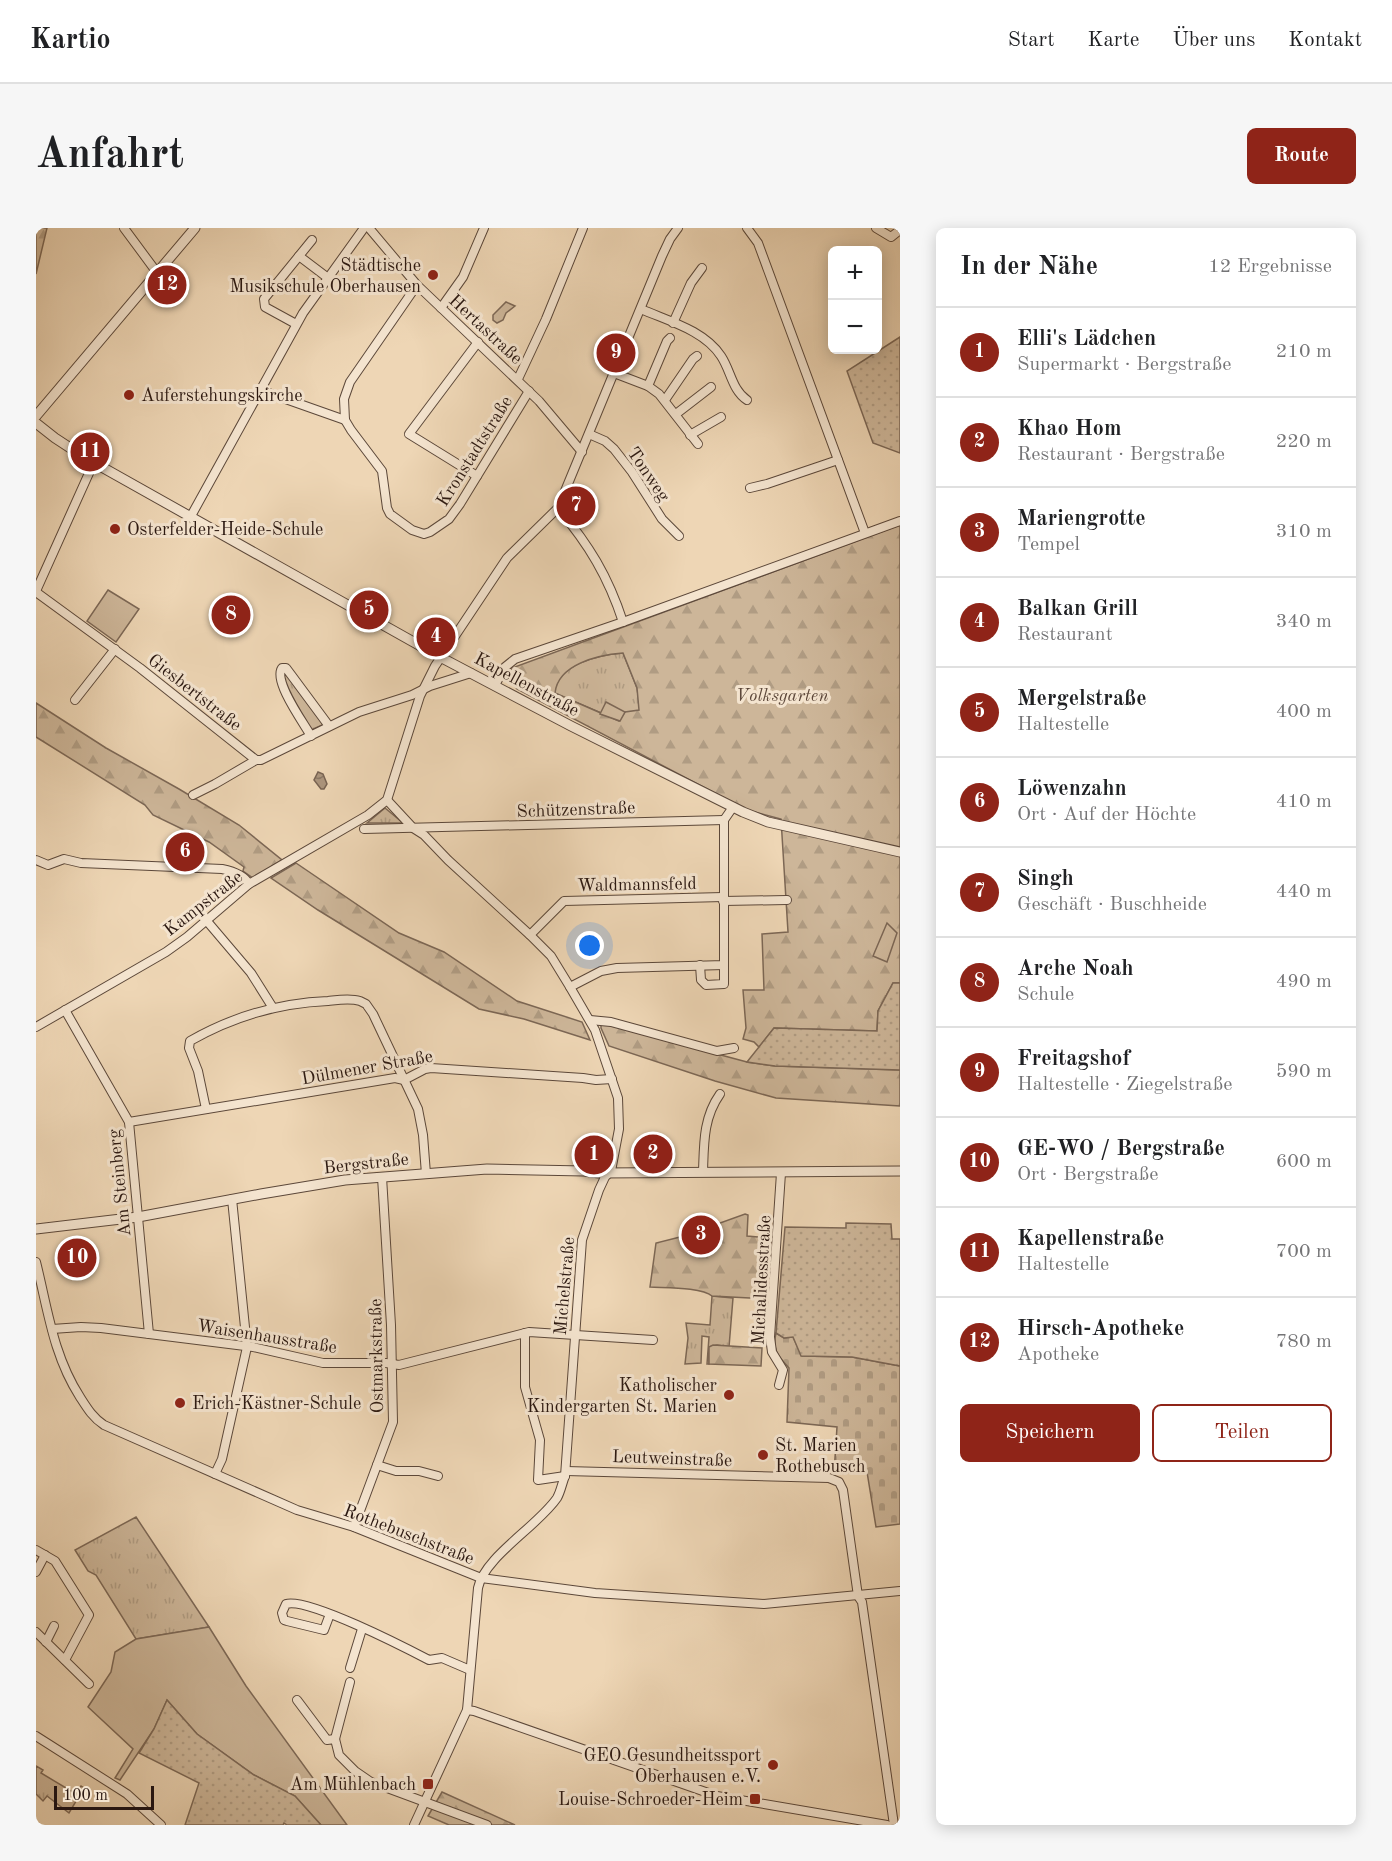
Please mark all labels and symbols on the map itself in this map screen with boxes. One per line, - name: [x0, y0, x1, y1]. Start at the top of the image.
- place label: Städtische Musikschule Oberhausen: [229, 257, 421, 296]
- pin: 12: [148, 262, 186, 308]
- marker: Städtische Musikschule Oberhausen: [426, 268, 440, 282]
- street label: Hertastraße: [445, 291, 526, 368]
- pin: 9: [596, 330, 636, 376]
- place label: Auferstehungskirche: [141, 387, 303, 405]
- marker: Auferstehungskirche: [122, 388, 136, 402]
- street label: Kronstadtstraße: [434, 393, 516, 510]
- pin: 11: [70, 430, 110, 474]
- street label: Tonweg: [624, 444, 673, 505]
- pin: 7: [556, 484, 596, 528]
- place label: Osterfelder-Heide-Schule: [127, 521, 323, 539]
- marker: Osterfelder-Heide-Schule: [108, 522, 122, 536]
- pin: 5: [350, 588, 388, 632]
- pin: 8: [212, 592, 250, 638]
- pin: 4: [416, 614, 456, 660]
- street label: Kapellenstraße: [471, 650, 582, 720]
- street label: Giesbertstraße: [144, 651, 245, 735]
- park label: Volksgarten: [736, 687, 828, 705]
- street label: Schützenstraße: [516, 799, 636, 821]
- pin: 6: [166, 830, 204, 874]
- street label: Kampstraße: [161, 868, 246, 940]
- street label: Waldmannsfeld: [577, 875, 697, 895]
- your location: [575, 931, 604, 960]
- street label: Dülmener Straße: [300, 1048, 434, 1088]
- street label: Am Steinberg: [105, 1128, 135, 1238]
- pin: 1: [574, 1132, 614, 1178]
- pin: 2: [634, 1132, 672, 1176]
- street label: Bergstraße: [322, 1151, 410, 1177]
- pin: 3: [682, 1212, 720, 1258]
- street label: Michalidesstraße: [750, 1215, 774, 1345]
- pin: 10: [58, 1236, 96, 1280]
- street label: Michelstraße: [552, 1236, 578, 1336]
- street label: Ostmarkstraße: [367, 1298, 387, 1414]
- street label: Waisenhausstraße: [196, 1317, 338, 1357]
- place label: Katholischer Kindergarten St. Marien: [527, 1377, 718, 1416]
- marker: Katholischer Kindergarten St. Marien: [722, 1388, 736, 1402]
- place label: Erich-Kästner-Schule: [192, 1395, 361, 1413]
- marker: Erich-Kästner-Schule: [173, 1396, 187, 1410]
- place label: St. Marien Rothebusch: [775, 1437, 866, 1476]
- street label: Leutweinstraße: [612, 1448, 732, 1470]
- marker: St. Marien Rothebusch: [756, 1448, 770, 1462]
- street label: Rothebuschstraße: [341, 1502, 477, 1568]
- place label: GEO Gesundheitssport Oberhausen e.V.: [583, 1747, 761, 1786]
- marker: GEO Gesundheitssport Oberhausen e.V.: [766, 1758, 780, 1772]
- place label: Am Mühlenbach: [290, 1776, 416, 1794]
- marker: Am Mühlenbach: [421, 1777, 435, 1791]
- scale bar: [54, 1783, 154, 1810]
- place label: Louise-Schroeder-Heim: [558, 1791, 743, 1809]
- marker: Louise-Schroeder-Heim: [748, 1792, 762, 1806]

